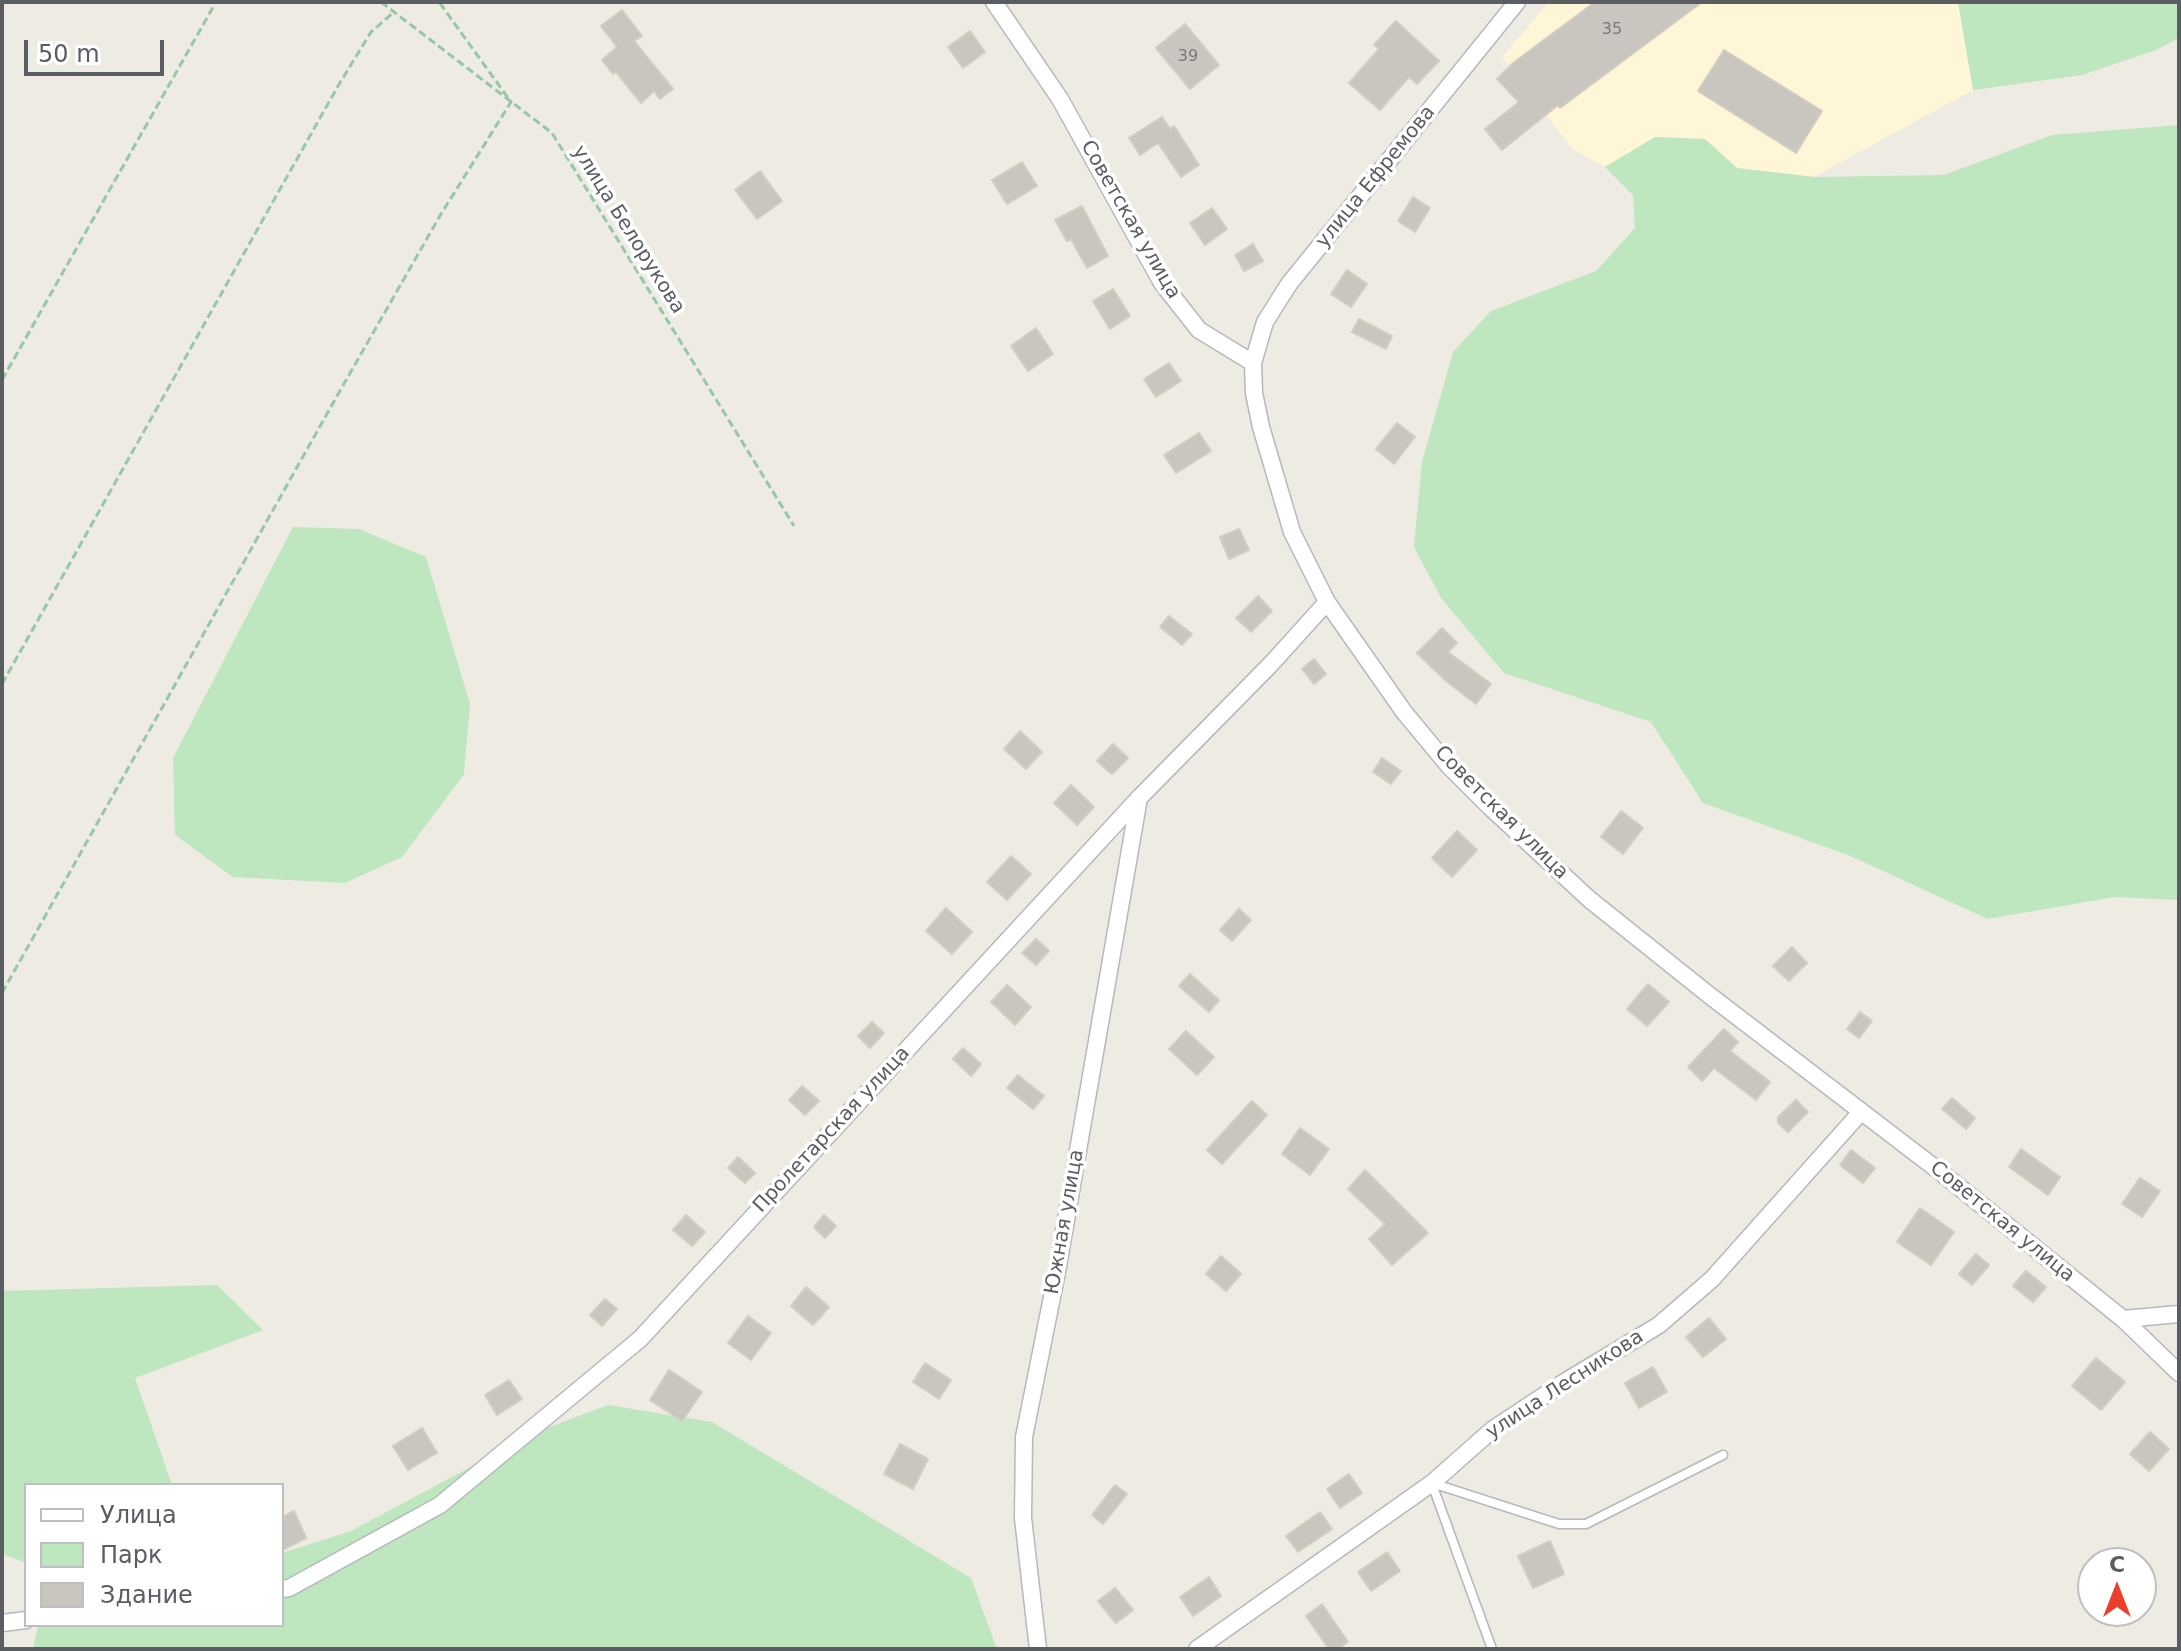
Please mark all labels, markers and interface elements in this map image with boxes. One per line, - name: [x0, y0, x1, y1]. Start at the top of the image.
- house number: 35: [1602, 20, 1622, 40]
- scale bar: [28, 24, 168, 74]
- text: 50 m: [38, 40, 100, 68]
- house number: 39: [1178, 47, 1198, 67]
- street label: улица Ефремова: [1311, 101, 1441, 253]
- street label: Советская улица: [1075, 136, 1185, 304]
- street label: улица Белорукова: [566, 141, 690, 319]
- street label: Советская улица: [1429, 741, 1573, 885]
- street label: Пролетарская улица: [749, 1042, 915, 1218]
- street label: Южная улица: [1040, 1148, 1090, 1296]
- street label: Советская улица: [1925, 1156, 2079, 1288]
- street label: улица Лесникова: [1482, 1325, 1648, 1445]
- legend: [24, 1483, 284, 1627]
- text: Улица: [100, 1501, 177, 1529]
- text: Парк: [100, 1541, 162, 1569]
- north arrow: [2077, 1547, 2157, 1627]
- text: С: [2109, 1552, 2125, 1577]
- text: Здание: [100, 1581, 193, 1609]

